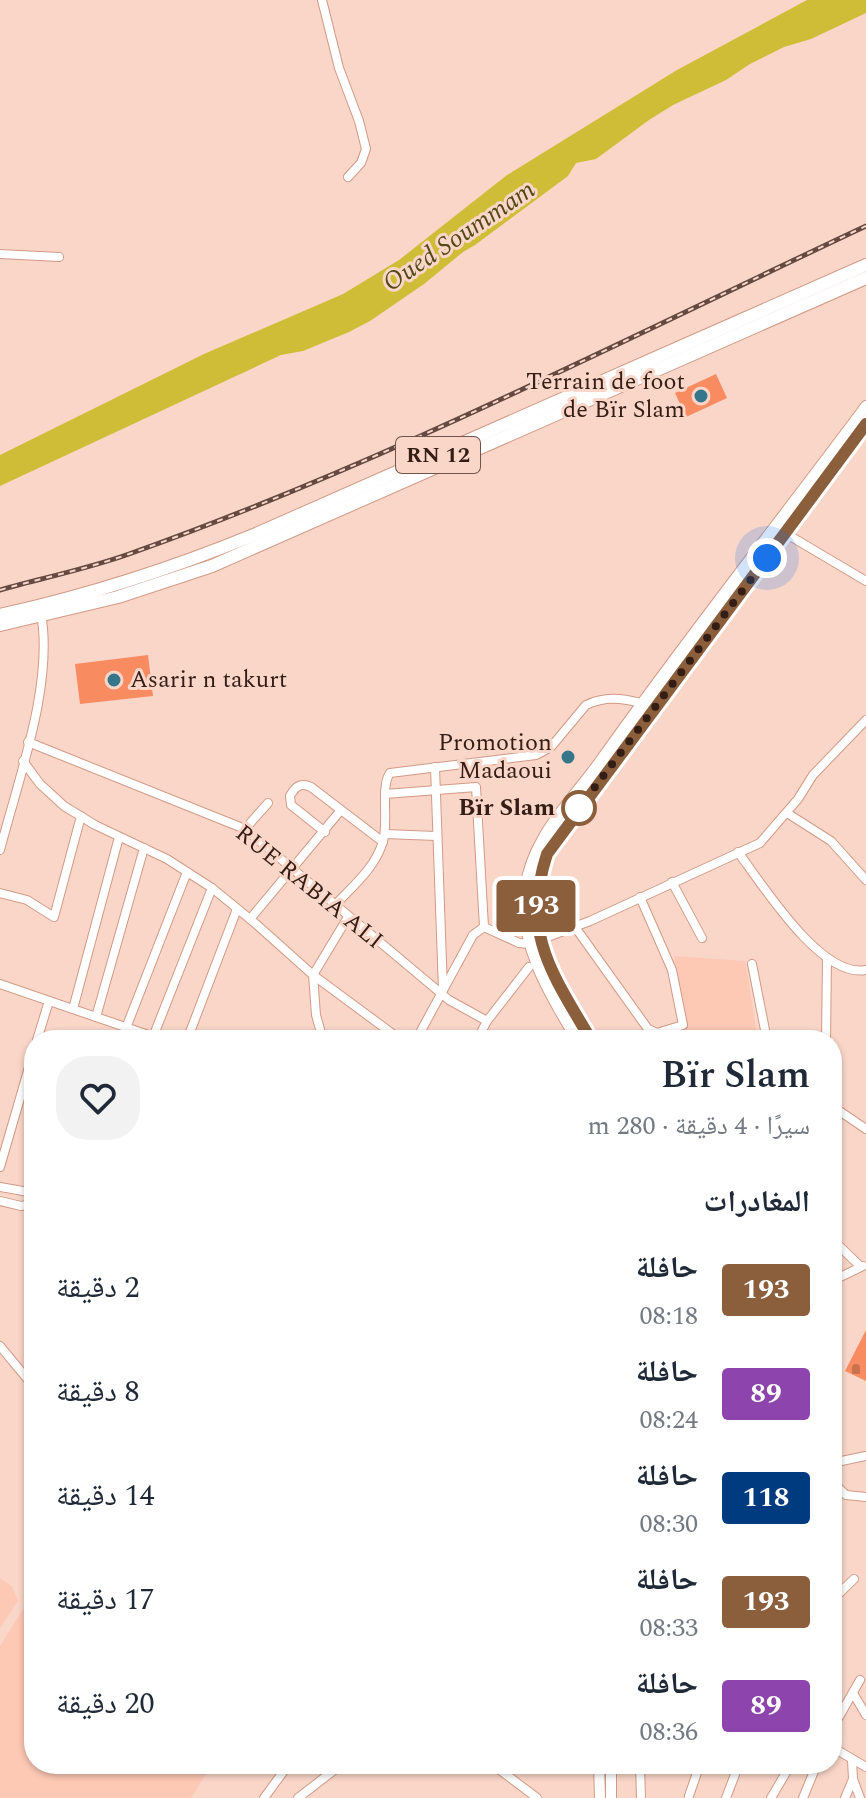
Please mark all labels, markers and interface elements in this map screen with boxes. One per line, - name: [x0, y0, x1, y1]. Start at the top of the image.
- water label: Oued Soummam: [375, 170, 543, 302]
- place label: Terrain de foot de Bïr Slam: [526, 364, 685, 428]
- marker: Terrain de foot de Bïr Slam: [692, 387, 710, 405]
- road number: RN 12: [396, 437, 480, 473]
- your location: [747, 538, 787, 578]
- place label: Asarir n takurt: [130, 662, 287, 698]
- marker: Asarir n takurt: [105, 671, 123, 689]
- place label: Promotion Madaoui: [438, 725, 552, 789]
- marker: Promotion Madaoui: [559, 748, 577, 766]
- place label: Bïr Slam: [458, 790, 555, 826]
- marker: Bïr Slam: [562, 791, 596, 825]
- street label: RUE RABIA ALI: [227, 816, 391, 958]
- line badge: 193: [490, 880, 582, 932]
- text: 193: [512, 884, 560, 927]
- text: Bïr Slam: [661, 1047, 810, 1105]
- button: heart: [56, 1056, 140, 1140]
- text: سيرًا · 4 دقيقة · 280 m: [588, 1106, 810, 1146]
- text: المغادرات: [703, 1179, 810, 1225]
- text: حافلة: [636, 1245, 698, 1291]
- text: 2 دقيقة: [56, 1265, 140, 1311]
- text: 193: [742, 1268, 790, 1311]
- text: 08:18: [639, 1296, 698, 1336]
- text: حافلة: [636, 1349, 698, 1395]
- text: 8 دقيقة: [56, 1369, 140, 1415]
- text: 89: [750, 1372, 782, 1415]
- text: 08:24: [639, 1400, 698, 1440]
- text: حافلة: [636, 1453, 698, 1499]
- text: 14 دقيقة: [56, 1473, 155, 1519]
- text: 118: [742, 1476, 790, 1519]
- text: 08:30: [639, 1504, 698, 1544]
- text: حافلة: [636, 1557, 698, 1603]
- text: 17 دقيقة: [56, 1577, 155, 1623]
- text: 193: [742, 1580, 790, 1623]
- text: 08:33: [639, 1608, 698, 1648]
- text: حافلة: [636, 1661, 698, 1707]
- text: 20 دقيقة: [56, 1681, 155, 1727]
- text: 89: [750, 1684, 782, 1727]
- text: 08:36: [639, 1712, 698, 1752]

